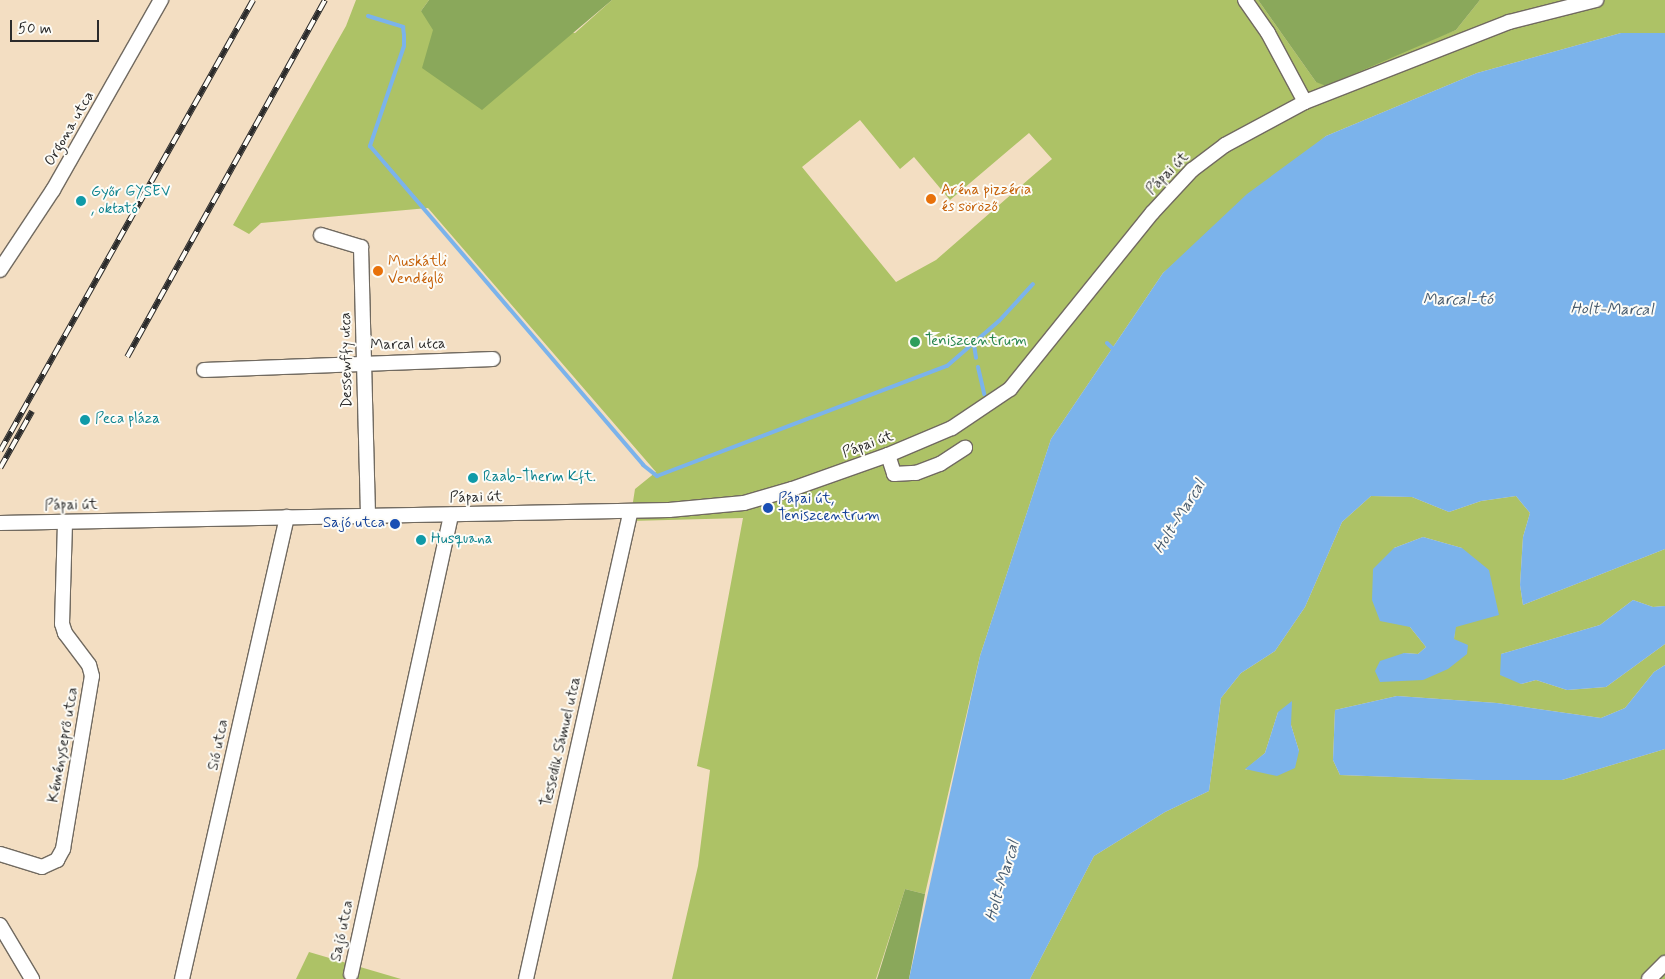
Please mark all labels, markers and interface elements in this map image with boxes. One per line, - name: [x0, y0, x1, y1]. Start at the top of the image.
- scale bar: [12, 10, 101, 42]
- text: 50 m: [18, 19, 52, 39]
- street label: Orgona utca: [41, 88, 99, 170]
- street label: Pápai út: [1143, 149, 1193, 199]
- place label: Aréna pizzéria és söröző: [941, 181, 1031, 216]
- place label: Győr GYSEV , oktató: [91, 183, 170, 218]
- marker: Aréna pizzéria és söröző: [925, 193, 937, 205]
- marker: Győr GYSEV , oktató: [75, 195, 87, 207]
- place label: Muskátli Vendéglő: [388, 253, 447, 288]
- marker: Muskátli Vendéglő: [372, 265, 384, 277]
- water label: Marcal-tó: [1423, 290, 1493, 310]
- water label: Holt-Marcal: [1570, 300, 1654, 320]
- street label: Dessewffy utca: [337, 310, 357, 410]
- place label: Teniszcentrum: [925, 333, 1027, 351]
- street label: Marcal utca: [369, 335, 447, 355]
- marker: Teniszcentrum: [909, 336, 921, 348]
- place label: Peca pláza: [95, 411, 160, 429]
- marker: Peca pláza: [79, 414, 91, 426]
- street label: Pápai út: [840, 427, 896, 463]
- place label: Raab-Therm Kft.: [483, 469, 595, 487]
- marker: Raab-Therm Kft.: [467, 472, 479, 484]
- water label: Holt-Marcal: [1150, 477, 1210, 557]
- street label: Pápai út: [449, 489, 503, 507]
- place label: Pápai út, Teniszcentrum: [778, 490, 880, 525]
- street label: Pápai út: [44, 497, 98, 515]
- marker: Pápai út, Teniszcentrum: [762, 502, 774, 514]
- place label: Sajó utca: [323, 515, 385, 533]
- marker: Sajó utca: [389, 518, 401, 530]
- place label: Husquana: [431, 531, 492, 549]
- marker: Husquana: [415, 534, 427, 546]
- street label: Tessedik Sámuel utca: [538, 675, 586, 809]
- street label: Kéményseprő utca: [45, 686, 83, 804]
- street label: Sió utca: [205, 718, 233, 772]
- water label: Holt-Marcal: [982, 839, 1024, 923]
- street label: Sajó utca: [328, 899, 358, 963]

